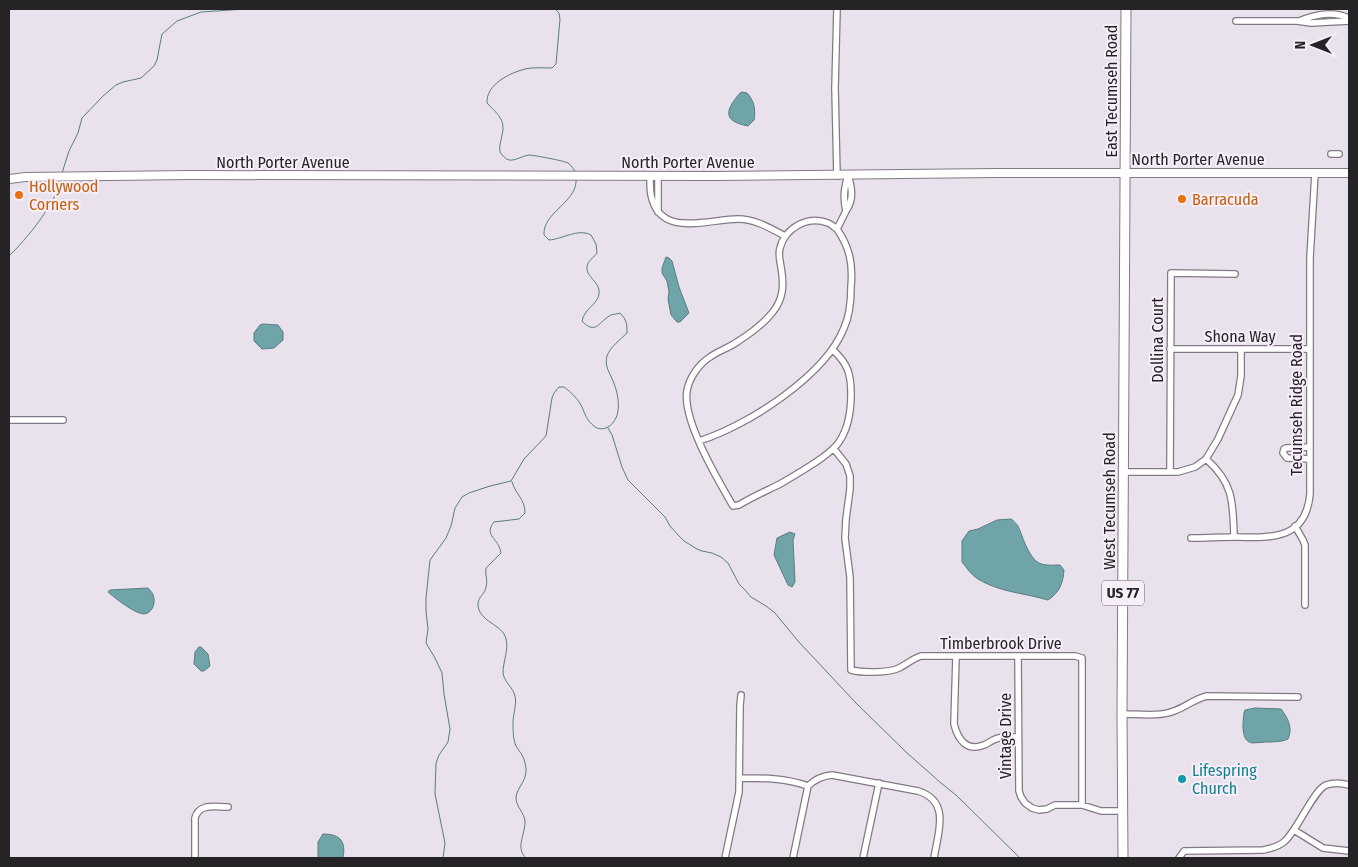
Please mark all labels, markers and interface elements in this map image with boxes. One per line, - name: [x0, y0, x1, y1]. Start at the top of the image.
- north arrow: [1288, 20, 1338, 70]
- street label: East Tecumseh Road: [1102, 25, 1121, 157]
- text: N: [1292, 41, 1309, 49]
- street label: North Porter Avenue: [1131, 150, 1265, 169]
- street label: North Porter Avenue: [216, 153, 350, 172]
- street label: North Porter Avenue: [621, 153, 755, 172]
- place label: Hollywood Corners: [29, 177, 98, 214]
- marker: Hollywood Corners: [13, 189, 25, 201]
- place label: Barracuda: [1192, 190, 1259, 209]
- marker: Barracuda: [1176, 193, 1188, 205]
- street label: Dollina Court: [1148, 296, 1167, 383]
- street label: Shona Way: [1204, 327, 1276, 346]
- street label: Tecumseh Ridge Road: [1287, 334, 1306, 476]
- street label: West Tecumseh Road: [1100, 432, 1119, 570]
- road number: US 77: [1102, 580, 1144, 606]
- street label: Timberbrook Drive: [940, 634, 1062, 653]
- street label: Vintage Drive: [996, 693, 1015, 779]
- place label: Lifespring Church: [1192, 761, 1257, 798]
- marker: Lifespring Church: [1176, 773, 1188, 785]

